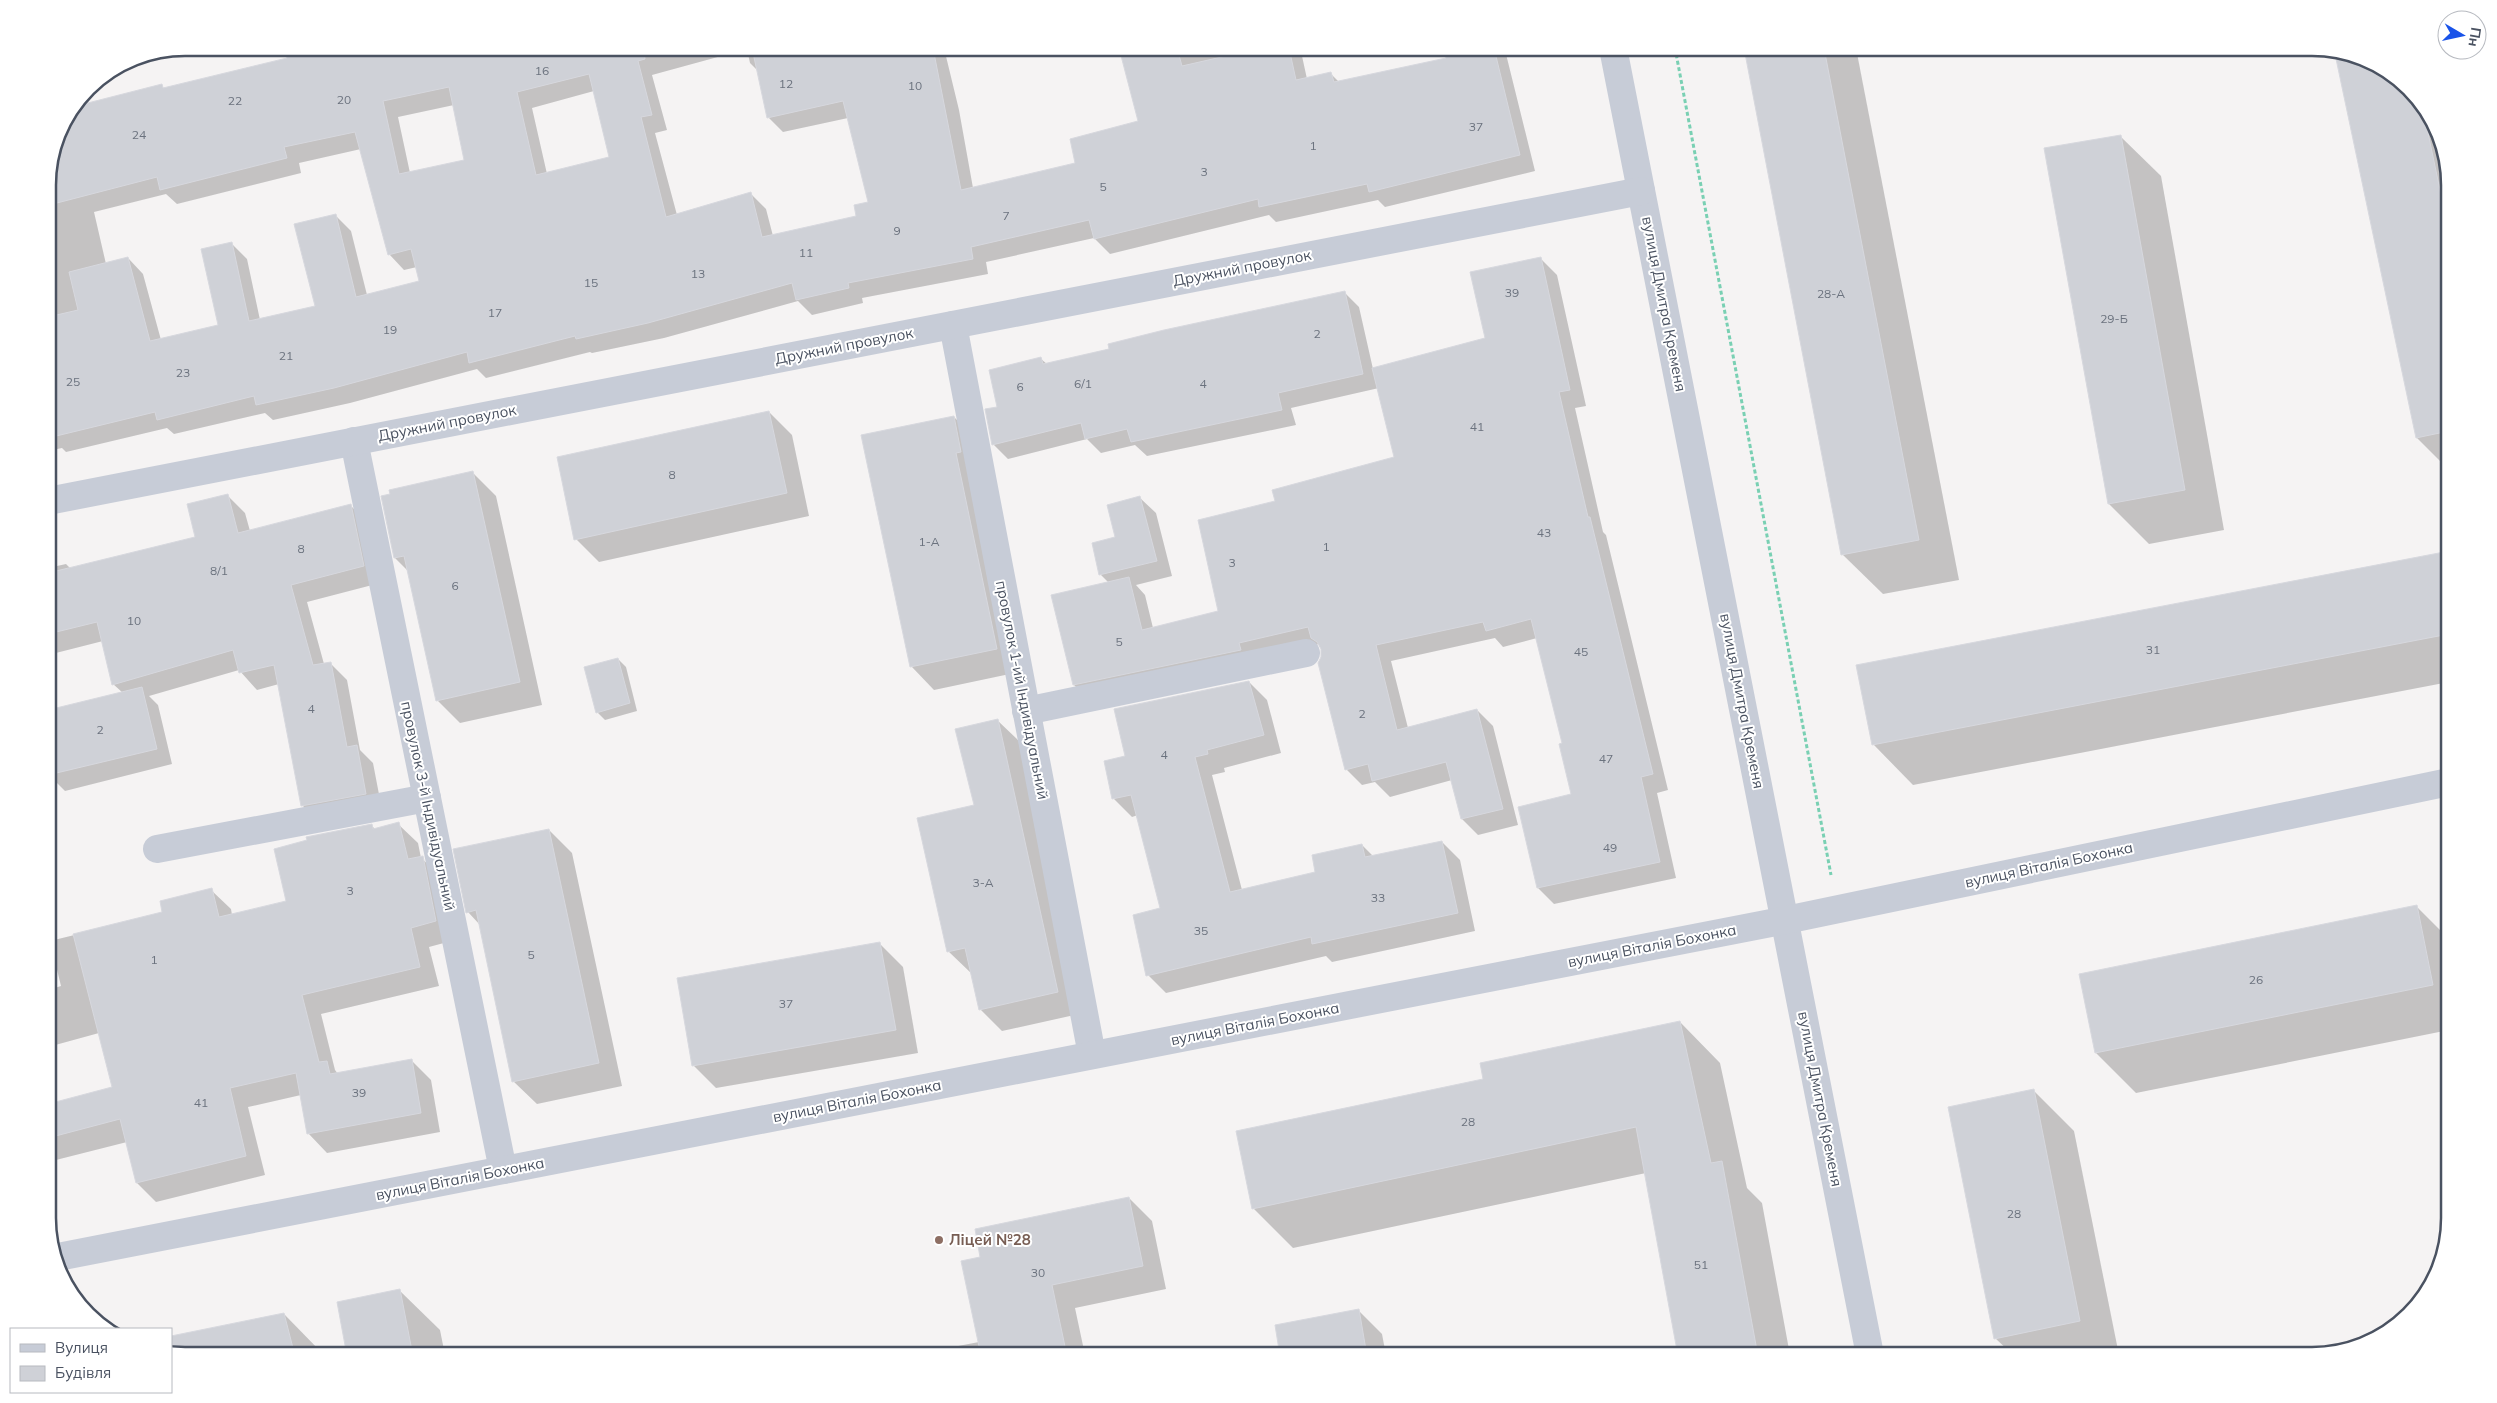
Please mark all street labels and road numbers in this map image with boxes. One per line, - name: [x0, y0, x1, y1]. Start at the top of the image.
- street label: вулиця Дмитра Кременя: [1638, 215, 1691, 393]
- street label: Дружний провулок: [1171, 245, 1314, 290]
- street label: Дружний провулок: [773, 323, 916, 368]
- street label: Дружний провулок: [376, 400, 519, 445]
- street label: провулок 1-ий Індивідуальний: [992, 579, 1053, 801]
- street label: вулиця Дмитра Кременя: [1716, 612, 1769, 790]
- street label: провулок 3-й Індивідуальний: [397, 699, 460, 912]
- street label: вулиця Віталія Бохонка: [1963, 837, 2135, 892]
- street label: вулиця Віталія Бохонка: [1566, 920, 1738, 971]
- street label: вулиця Віталія Бохонка: [1169, 998, 1341, 1049]
- street label: вулиця Дмитра Кременя: [1794, 1010, 1847, 1188]
- street label: вулиця Віталія Бохонка: [771, 1075, 943, 1126]
- street label: вулиця Віталія Бохонка: [374, 1153, 546, 1204]

